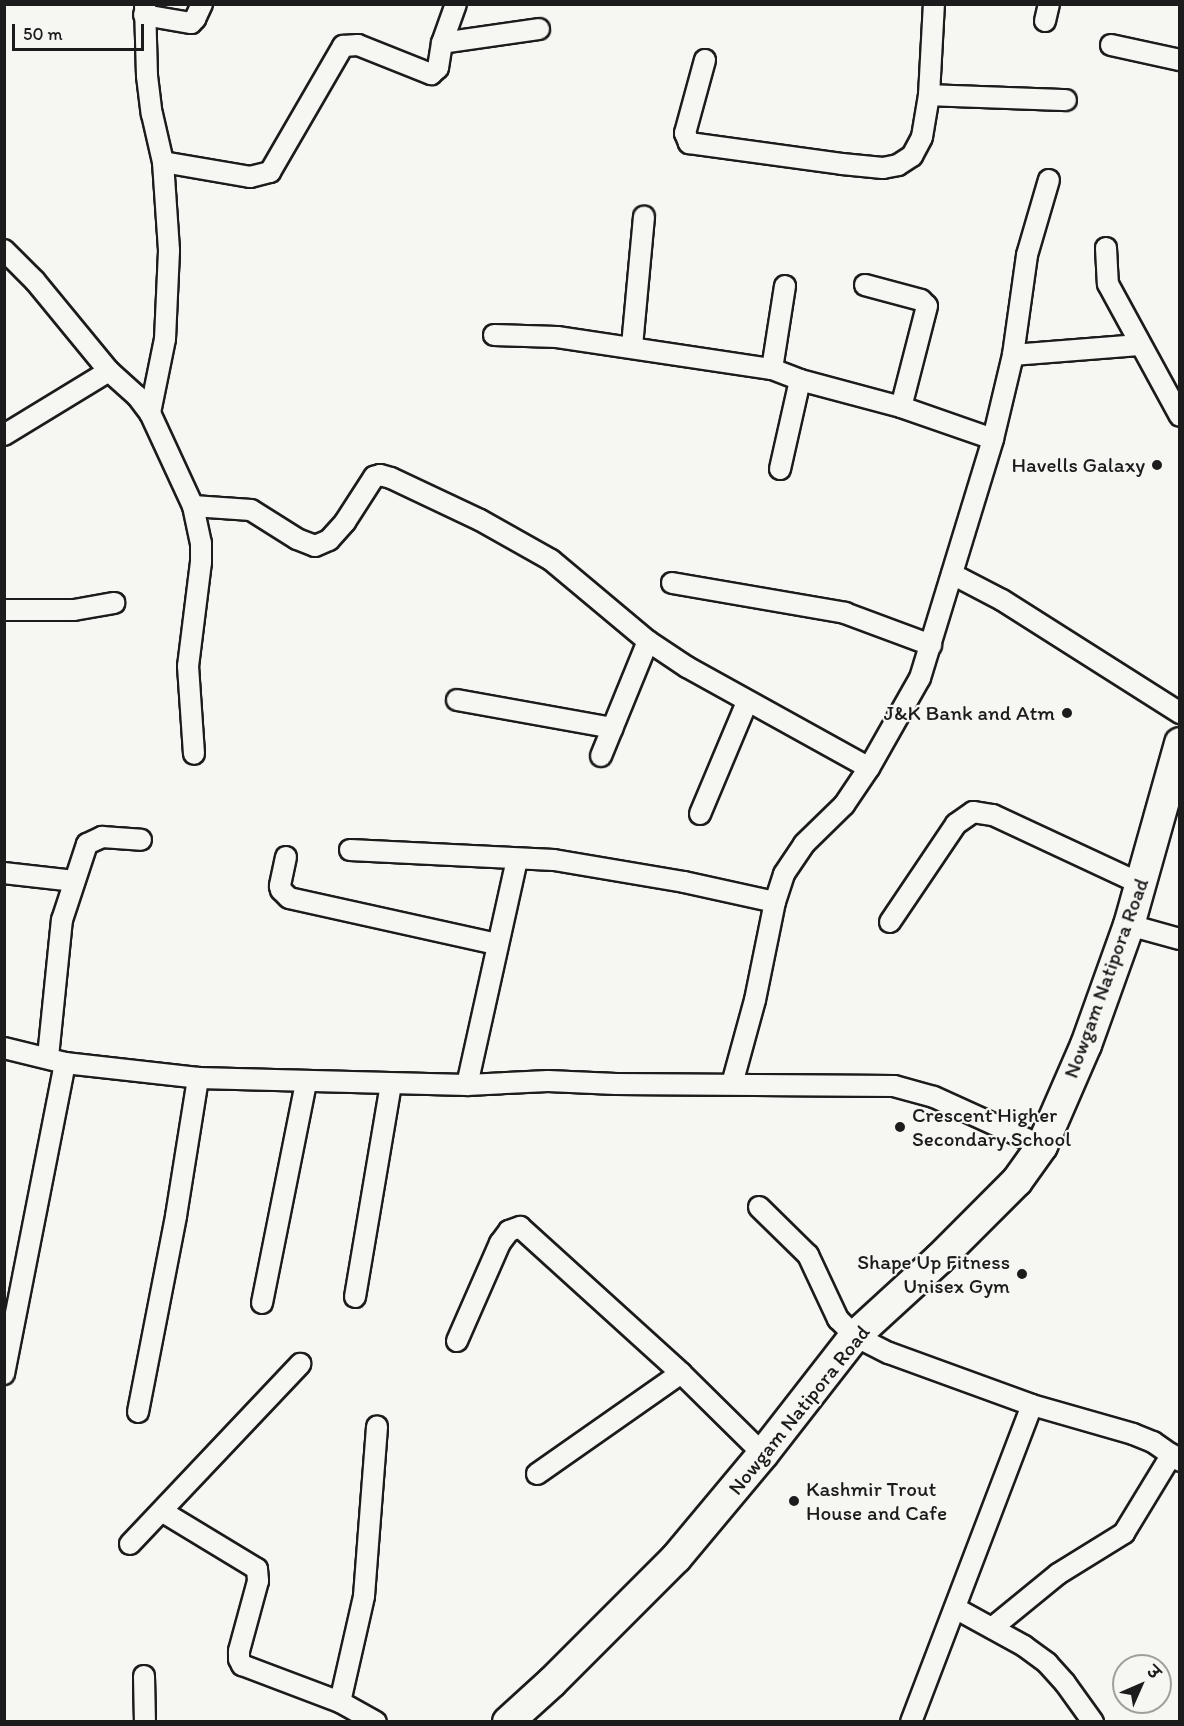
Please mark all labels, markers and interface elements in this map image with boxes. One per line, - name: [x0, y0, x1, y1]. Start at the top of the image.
- scale bar: [15, 12, 147, 50]
- text: 50 m: [23, 23, 63, 45]
- place label: Havells Galaxy: [1012, 452, 1145, 478]
- marker: Havells Galaxy: [1150, 458, 1164, 472]
- place label: J&K Bank and Atm: [884, 700, 1055, 726]
- marker: J&K Bank and Atm: [1060, 706, 1074, 720]
- street label: Nowgam Natipora Road: [1058, 874, 1154, 1082]
- place label: Crescent Higher Secondary School: [912, 1102, 1071, 1152]
- marker: Crescent Higher Secondary School: [893, 1120, 907, 1134]
- place label: Shape Up Fitness Unisex Gym: [857, 1249, 1010, 1299]
- marker: Shape Up Fitness Unisex Gym: [1015, 1267, 1029, 1281]
- street label: Nowgam Natipora Road: [723, 1320, 875, 1500]
- place label: Kashmir Trout House and Cafe: [806, 1476, 948, 1526]
- marker: Kashmir Trout House and Cafe: [787, 1494, 801, 1508]
- north arrow: [1112, 1654, 1172, 1714]
- text: उ: [1143, 1662, 1164, 1683]

